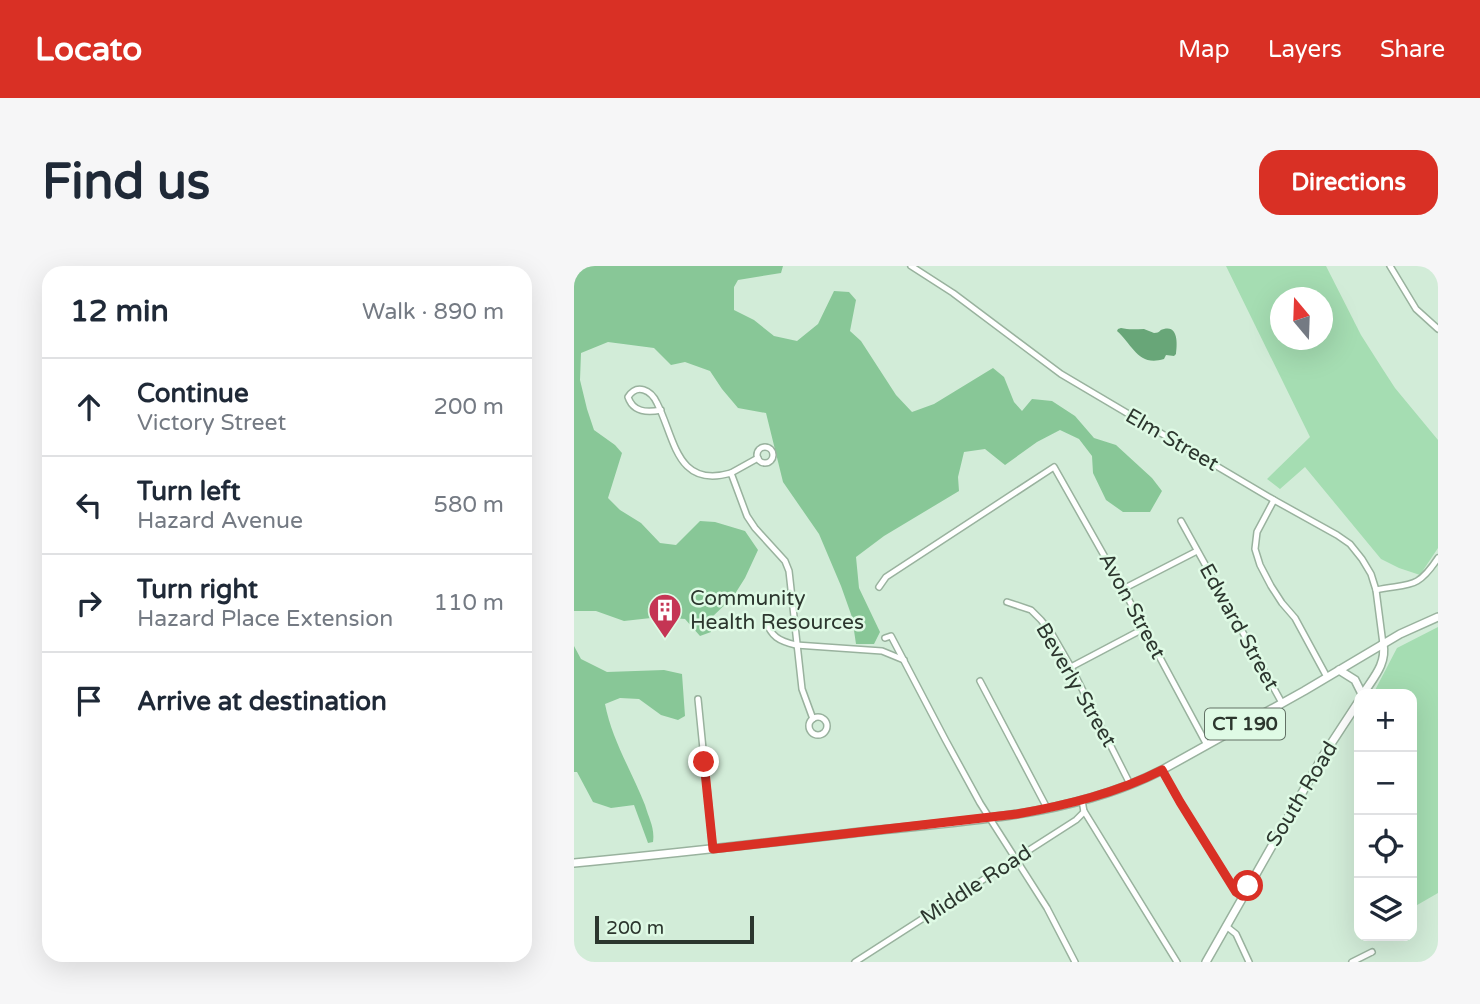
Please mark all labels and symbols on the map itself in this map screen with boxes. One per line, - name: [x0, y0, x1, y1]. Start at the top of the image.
- north arrow: [1270, 287, 1333, 350]
- street label: Elm Street: [1121, 403, 1223, 477]
- street label: Avon Street: [1094, 549, 1170, 663]
- street label: Edward Street: [1194, 559, 1284, 695]
- place label: Community Health Resources: [690, 586, 864, 635]
- building icon: Community Health Resources: [646, 591, 684, 640]
- street label: Beverly Street: [1030, 619, 1122, 751]
- road number: CT 190: [1205, 708, 1285, 740]
- street label: South Road: [1261, 737, 1343, 851]
- route end: [688, 746, 719, 777]
- street label: Middle Road: [916, 840, 1036, 930]
- route start: [1232, 870, 1263, 901]
- scale bar: [595, 913, 754, 945]

